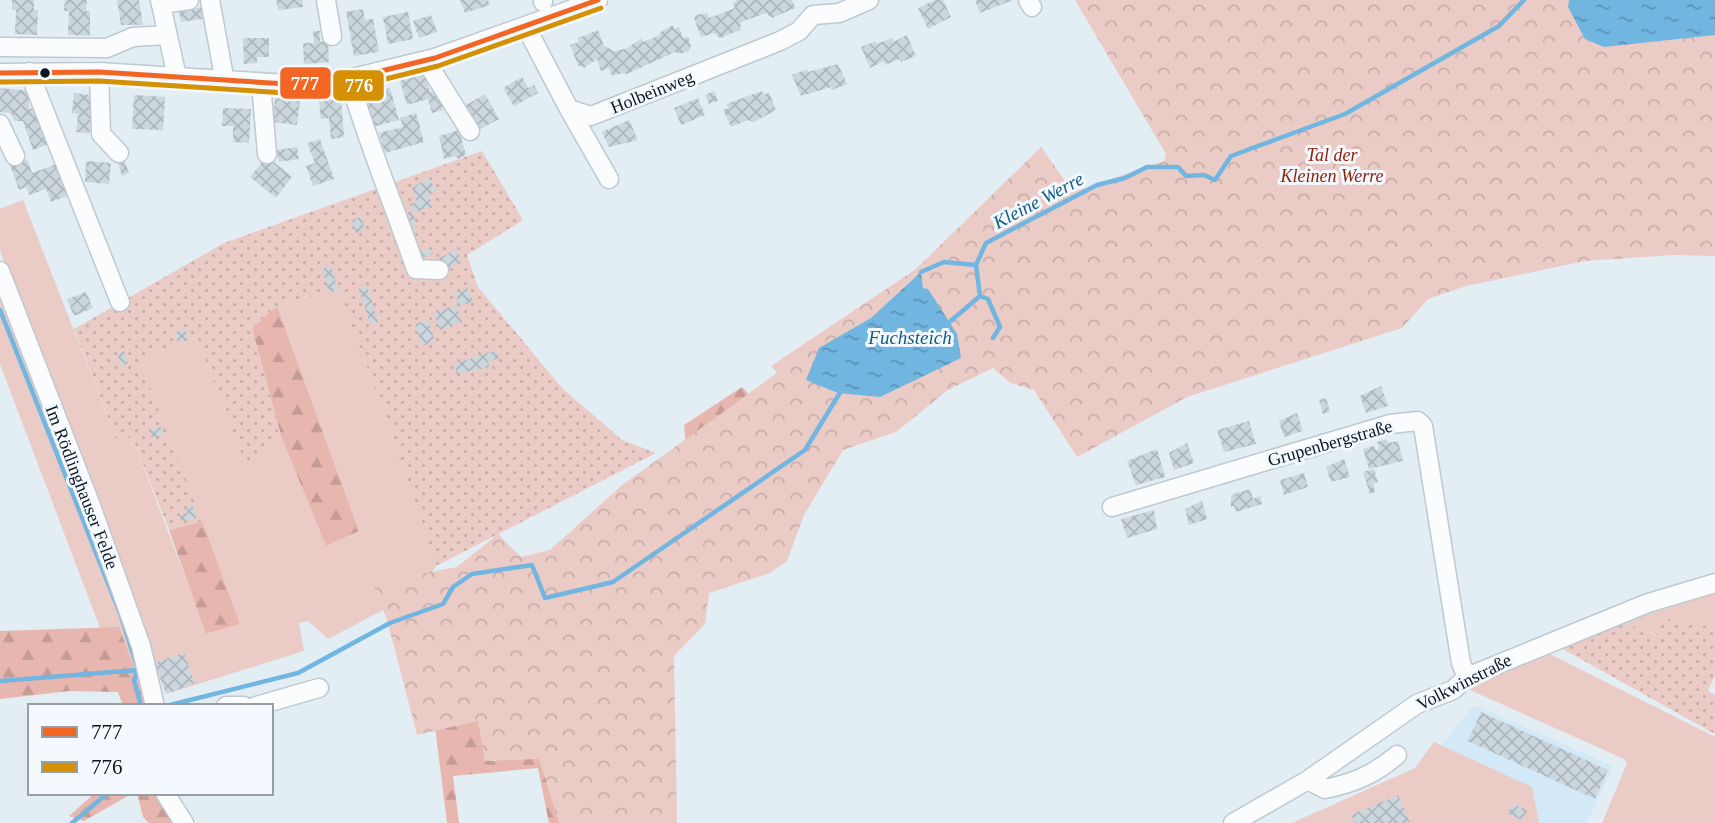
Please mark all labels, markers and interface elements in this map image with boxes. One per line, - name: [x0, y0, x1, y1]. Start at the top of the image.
- unlabelled marker: [38, 66, 52, 80]
- line badge: 777: [279, 66, 332, 100]
- street label: Holbeinweg: [607, 66, 697, 118]
- line badge: 776: [332, 69, 385, 102]
- text: 777: [291, 73, 320, 94]
- text: 776: [345, 75, 373, 96]
- park label: Tal der Kleinen Werre: [1279, 145, 1384, 186]
- water label: Kleine Werre: [989, 168, 1087, 234]
- water label: Fuchsteich: [867, 327, 952, 348]
- street label: Im Rödlinghauser Felde: [41, 402, 123, 572]
- street label: Grupenbergstraße: [1265, 416, 1395, 470]
- street label: Volkwinstraße: [1413, 650, 1515, 714]
- legend: [28, 704, 273, 795]
- text: 777: [91, 720, 123, 744]
- text: 776: [91, 755, 123, 779]

